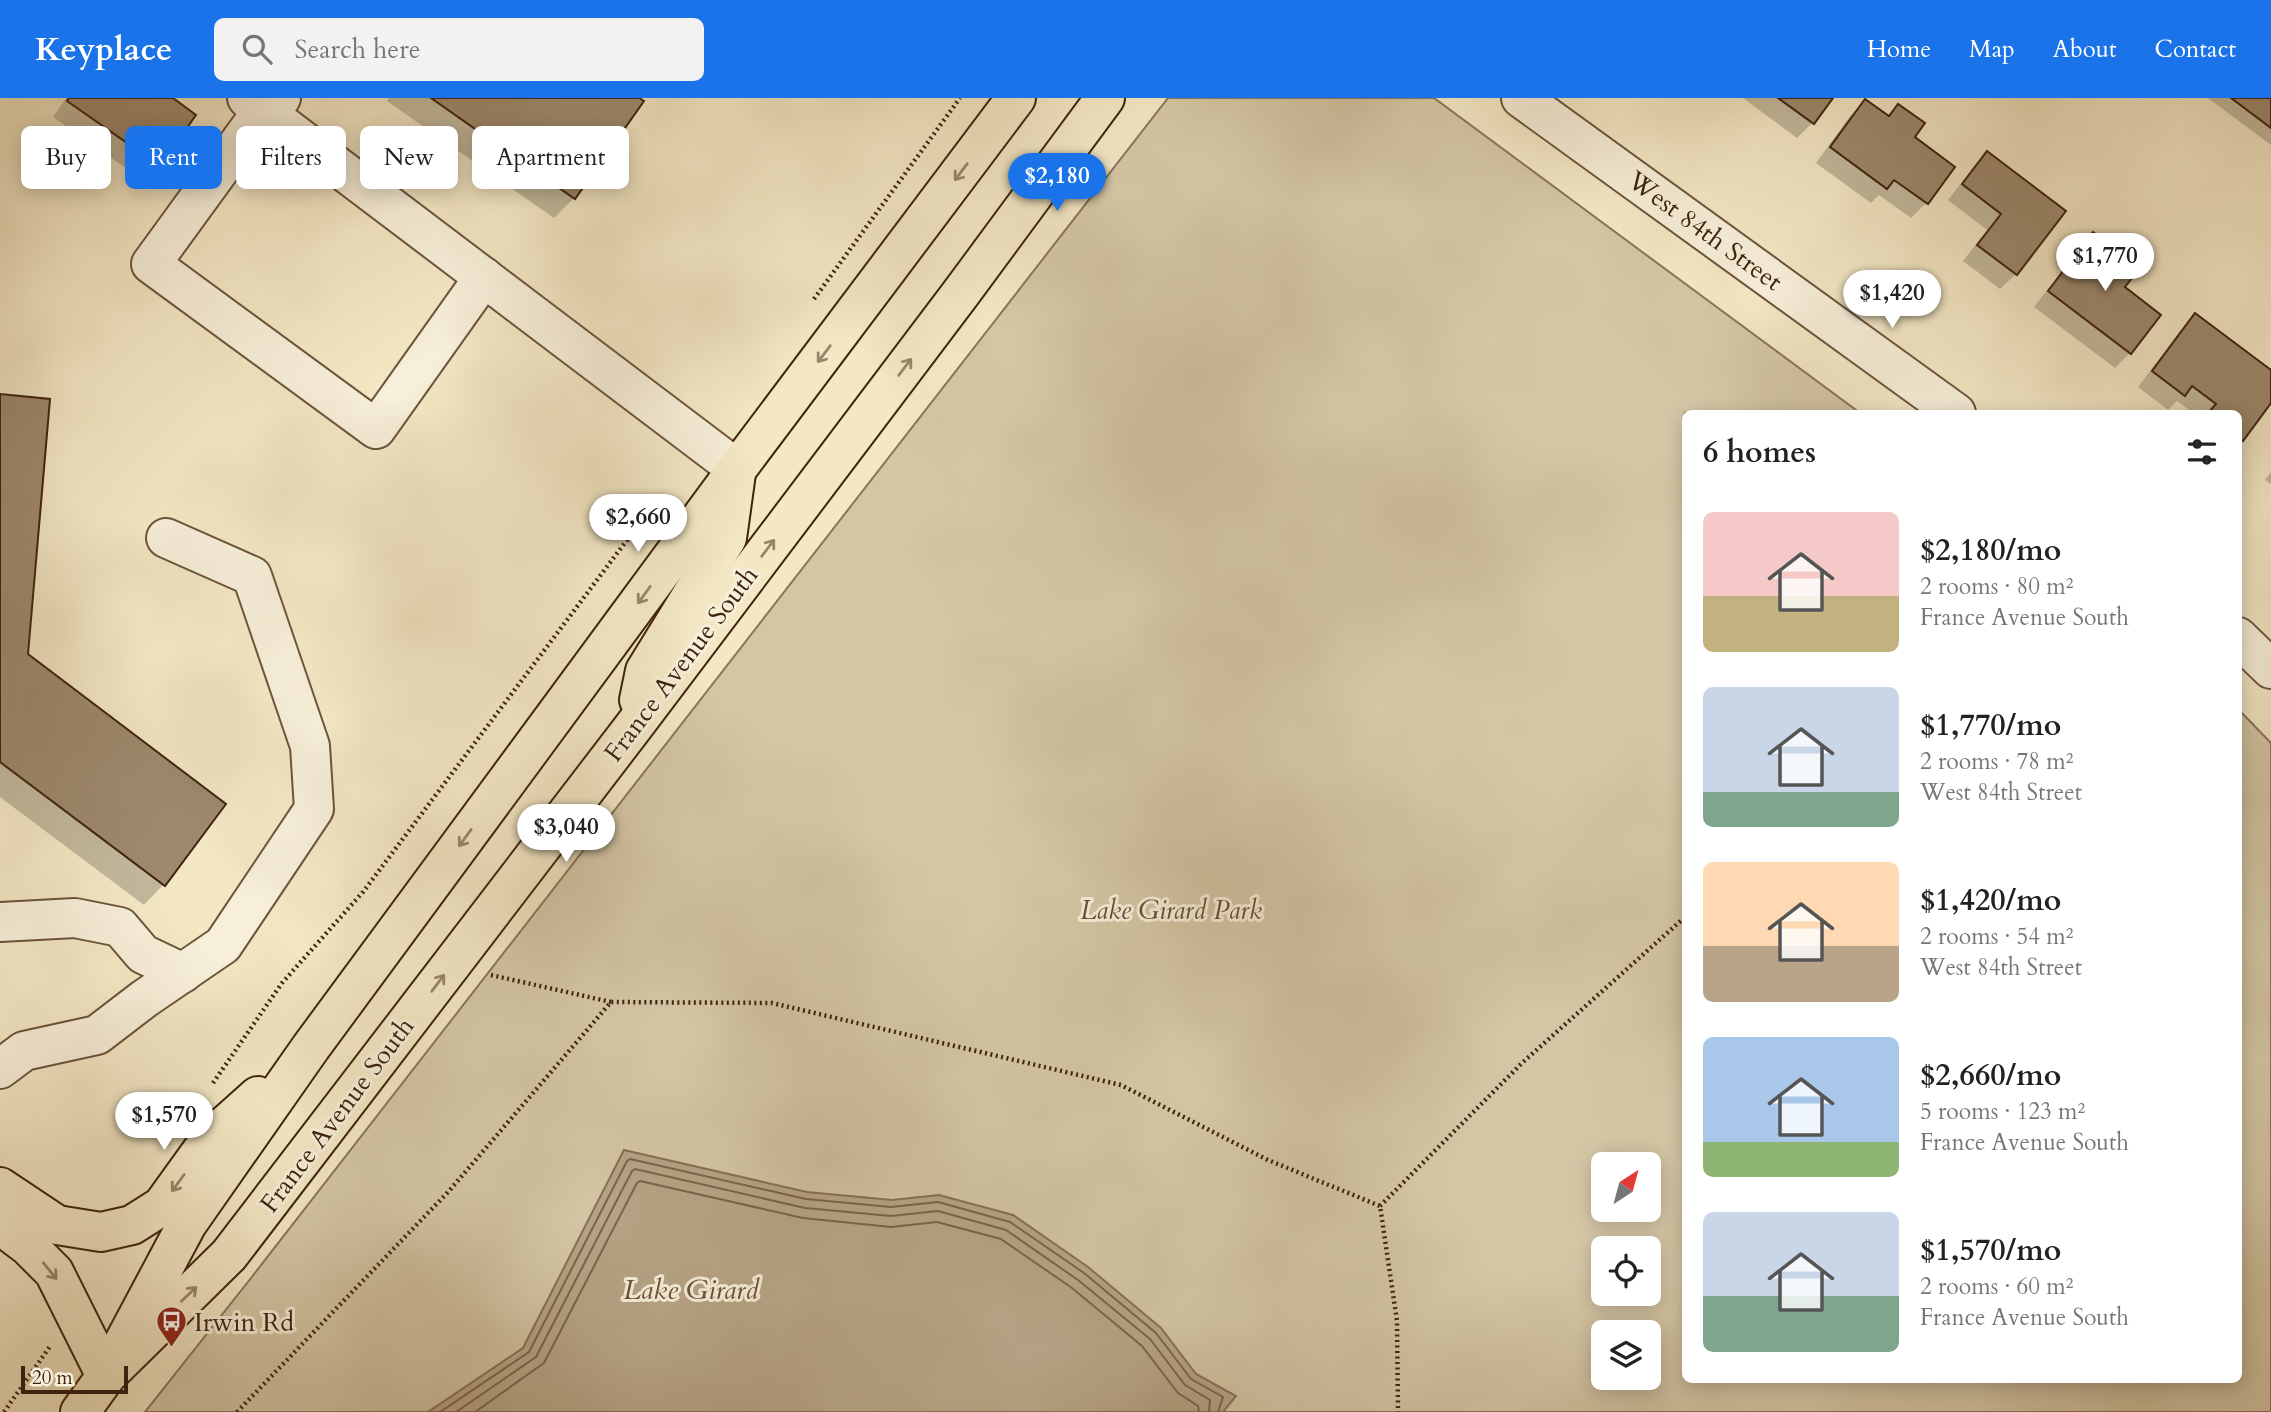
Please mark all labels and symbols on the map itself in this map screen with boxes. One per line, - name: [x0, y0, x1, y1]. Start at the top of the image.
- pin: $2,180: [1000, 153, 1114, 213]
- street label: West 84th Street: [1620, 162, 1789, 299]
- one-way arrow: [953, 163, 968, 181]
- pin: $1,770: [2048, 234, 2162, 293]
- pin: $1,420: [1835, 271, 1949, 330]
- one-way arrow: [816, 344, 831, 363]
- one-way arrow: [898, 358, 913, 376]
- pin: $2,660: [581, 494, 695, 554]
- one-way arrow: [761, 539, 776, 558]
- street label: France Avenue South: [596, 559, 766, 769]
- one-way arrow: [636, 585, 651, 604]
- pin: $3,040: [509, 804, 623, 864]
- one-way arrow: [458, 828, 472, 847]
- park label: Lake Girard Park: [1080, 893, 1262, 928]
- one-way arrow: [430, 974, 445, 992]
- street label: France Avenue South: [252, 1010, 422, 1220]
- pin: $1,570: [107, 1093, 221, 1152]
- north arrow: [1591, 1152, 1661, 1222]
- one-way arrow: [171, 1174, 186, 1193]
- one-way arrow: [43, 1261, 58, 1279]
- water label: Lake Girard: [623, 1271, 760, 1309]
- one-way arrow: [181, 1286, 198, 1303]
- bus stop icon: Irwin Rd: [154, 1305, 188, 1349]
- place label: Irwin Rd: [194, 1305, 294, 1340]
- scale bar: [21, 1363, 128, 1395]

